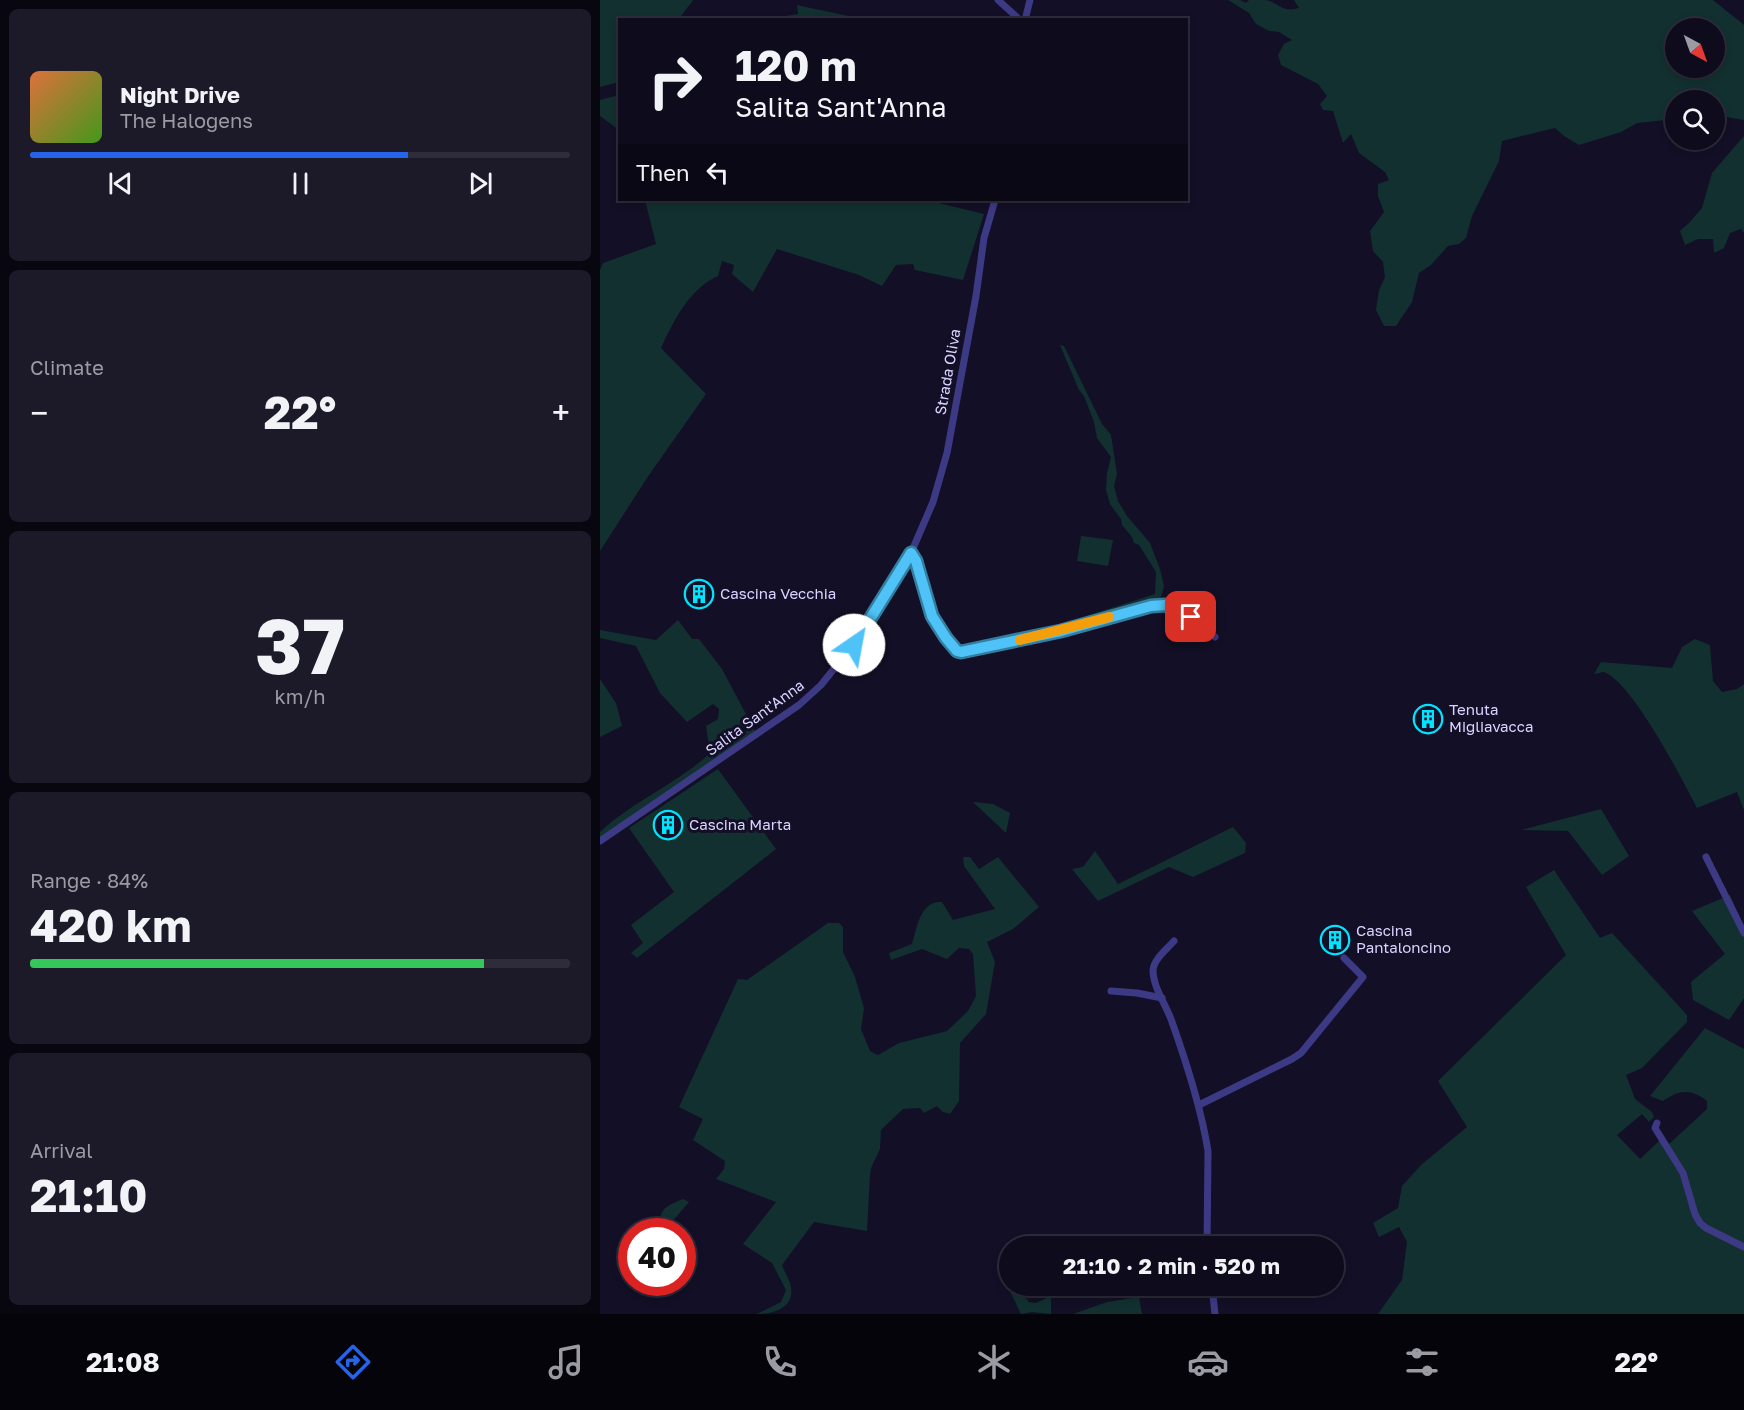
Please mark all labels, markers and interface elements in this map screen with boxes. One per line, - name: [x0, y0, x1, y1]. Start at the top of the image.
- north arrow: [1665, 18, 1725, 78]
- map controls: [1665, 18, 1725, 150]
- text: 120 m: [735, 40, 857, 90]
- icon: right: [636, 42, 714, 120]
- text: Night Drive: [120, 81, 240, 108]
- button: search: [1665, 90, 1725, 150]
- text: Salita Sant'Anna: [735, 91, 947, 123]
- text: The Halogens: [120, 108, 253, 132]
- icon: left: [701, 156, 734, 189]
- text: Then: [636, 159, 689, 186]
- icon: previous: [104, 167, 137, 200]
- icon: pause: [284, 167, 317, 200]
- icon: next: [464, 167, 497, 200]
- street label: Strada Oliva: [931, 327, 963, 416]
- text: Climate: [30, 355, 104, 379]
- text: 22°: [264, 385, 336, 439]
- text: −: [30, 393, 48, 432]
- text: +: [552, 393, 570, 432]
- building icon: Cascina Vecchia: [683, 578, 715, 610]
- place label: Cascina Vecchia: [720, 584, 836, 602]
- pin: [1165, 591, 1216, 642]
- text: 37: [255, 598, 345, 691]
- icon: arrive: [1174, 600, 1207, 633]
- position arrow: [822, 613, 886, 677]
- street label: Salita Sant'Anna: [702, 675, 807, 759]
- text: km/h: [275, 684, 325, 708]
- place label: Tenuta Migliavacca: [1449, 700, 1533, 735]
- building icon: Tenuta Migliavacca: [1412, 703, 1444, 735]
- building icon: Cascina Marta: [652, 809, 684, 841]
- place label: Cascina Marta: [689, 815, 791, 833]
- text: Range · 84%: [30, 868, 148, 892]
- text: 420 km: [30, 898, 192, 952]
- place label: Cascina Pantaloncino: [1356, 921, 1451, 956]
- building icon: Cascina Pantaloncino: [1319, 924, 1351, 956]
- text: Arrival: [30, 1138, 93, 1162]
- text: 21:10: [30, 1168, 147, 1222]
- speed limit sign: 40: [618, 1218, 696, 1296]
- text: 21:10 · 2 min · 520 m: [1063, 1252, 1280, 1279]
- icon: directions: [332, 1341, 374, 1383]
- icon: music: [545, 1341, 587, 1383]
- icon: phone: [759, 1341, 801, 1383]
- icon: climate: [973, 1341, 1015, 1383]
- icon: car: [1187, 1341, 1229, 1383]
- icon: filters: [1401, 1341, 1443, 1383]
- text: 21:08: [86, 1346, 160, 1378]
- text: 22°: [1615, 1346, 1658, 1378]

